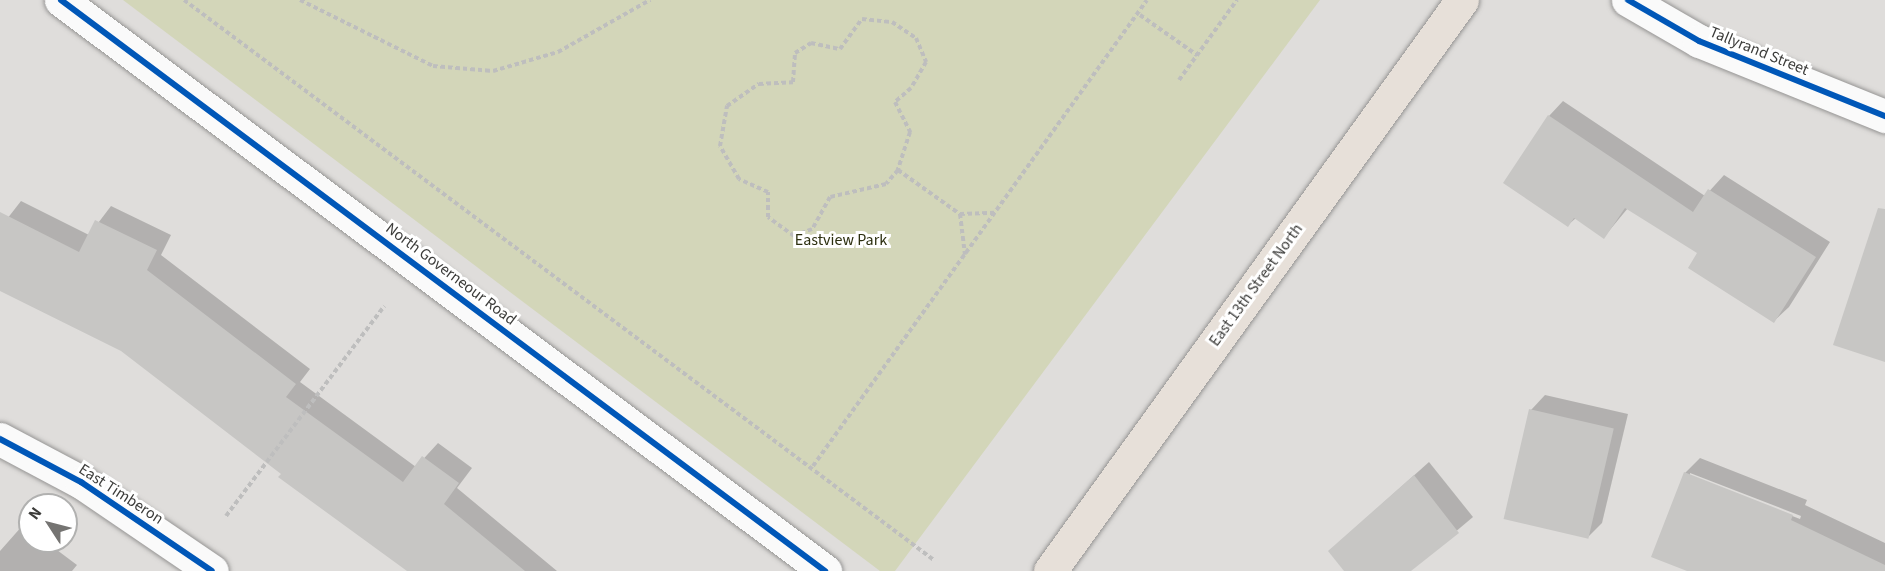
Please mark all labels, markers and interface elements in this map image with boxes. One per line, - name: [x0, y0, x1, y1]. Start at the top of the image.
- street label: Tallyrand Street: [1707, 22, 1811, 80]
- street label: North Governeour Road: [382, 219, 520, 329]
- street label: East 13th Street North: [1205, 220, 1307, 350]
- park label: Eastview Park: [795, 230, 887, 250]
- street label: East Timberon: [75, 460, 167, 528]
- north arrow: [18, 493, 78, 553]
- text: N: [23, 503, 47, 524]

